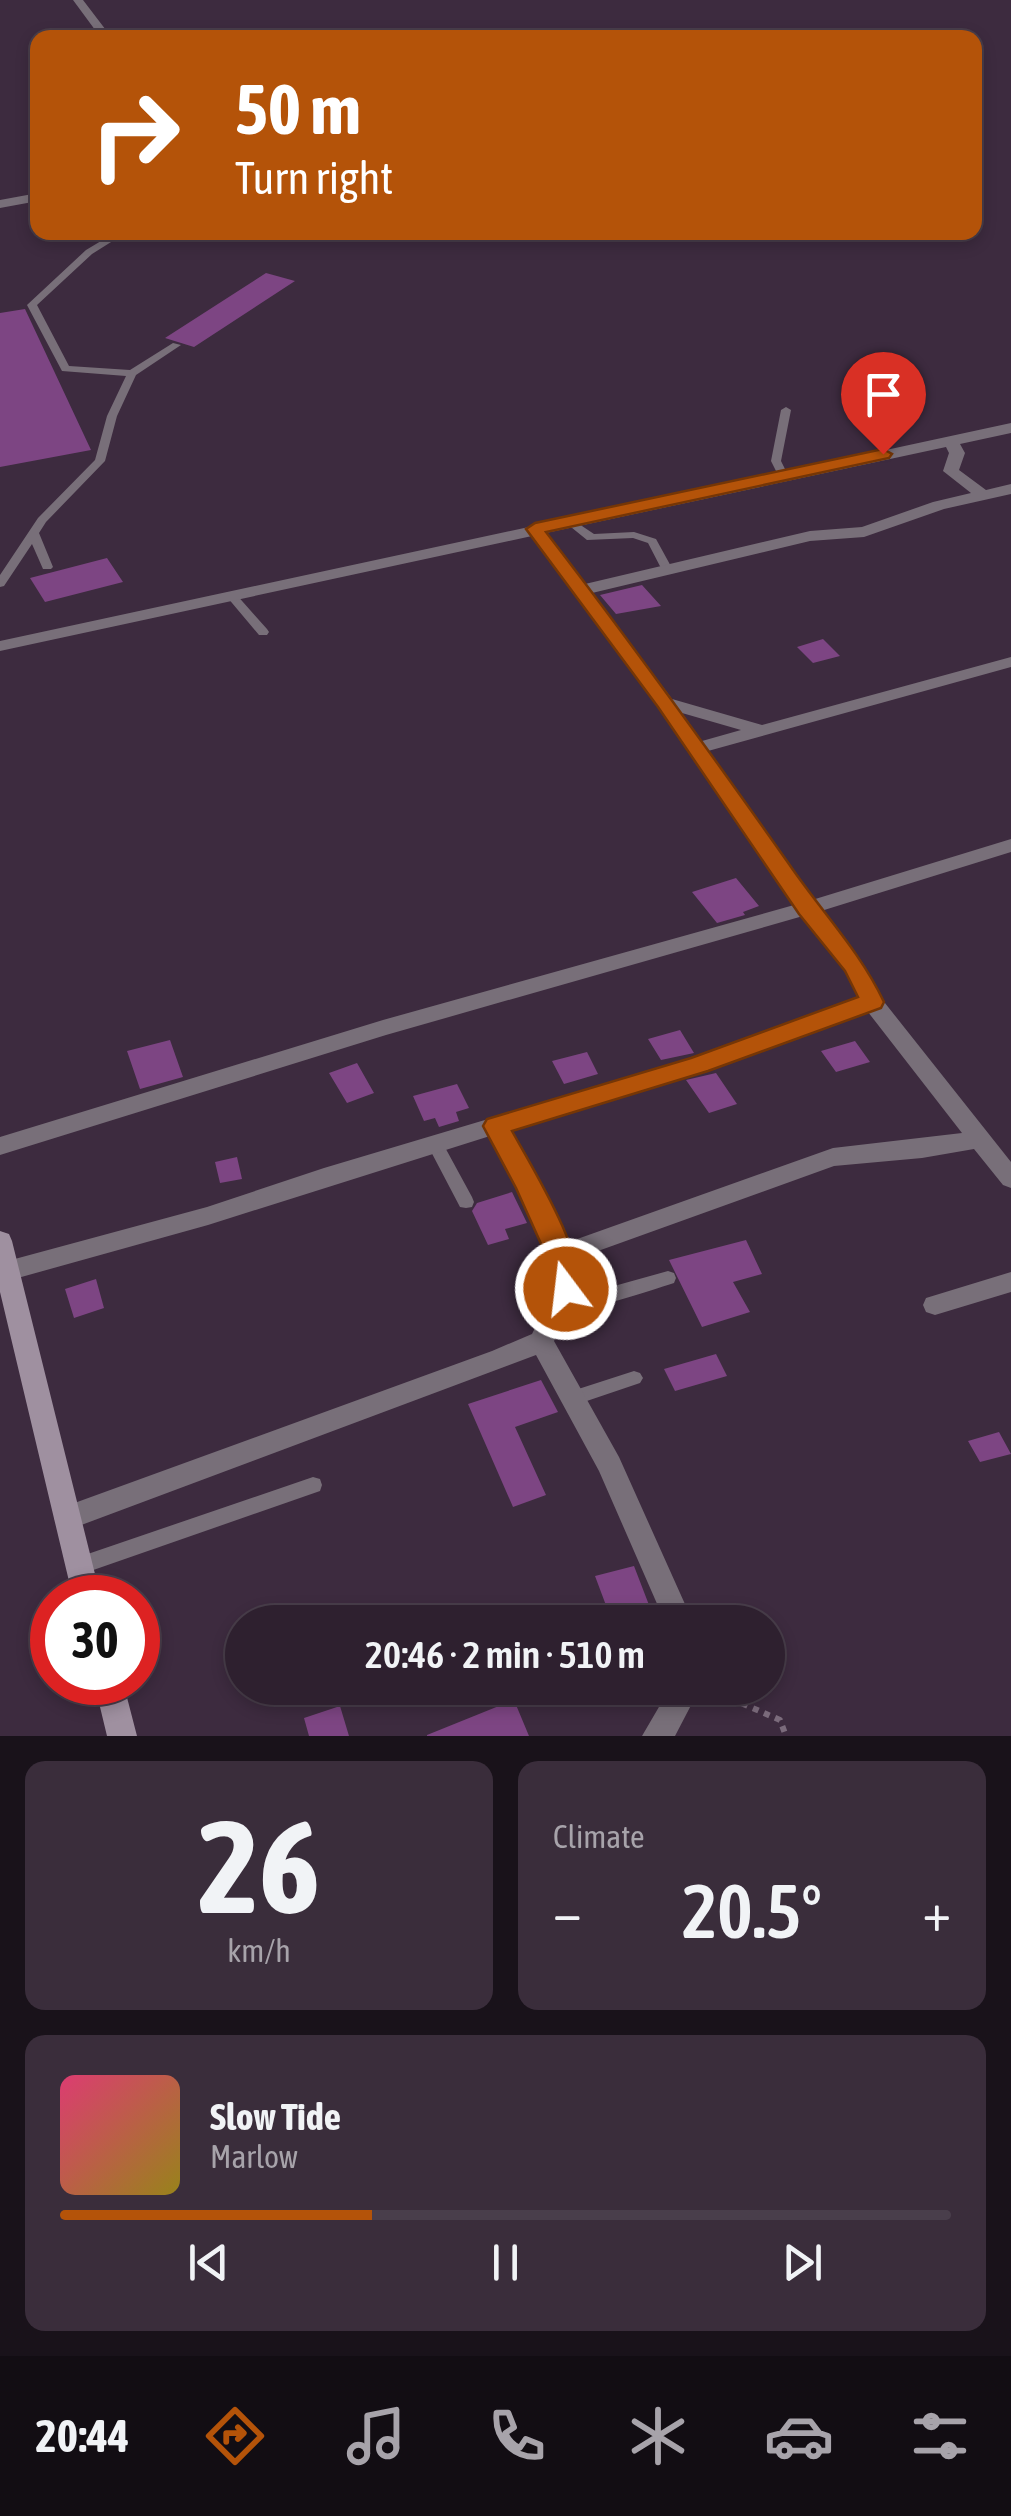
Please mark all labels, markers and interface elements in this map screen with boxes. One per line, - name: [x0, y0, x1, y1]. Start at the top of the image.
- text: 50 m: [235, 69, 361, 149]
- icon: right: [70, 70, 200, 200]
- text: Turn right: [235, 152, 393, 204]
- pin: [841, 352, 926, 455]
- icon: arrive: [856, 367, 911, 422]
- position arrow: [514, 1237, 618, 1341]
- speed limit sign: 30: [30, 1575, 160, 1705]
- text: 20:46 · 2 min · 510 m: [365, 1633, 645, 1676]
- text: 26: [198, 1792, 320, 1941]
- text: Climate: [553, 1818, 645, 1855]
- text: 20.5°: [682, 1868, 822, 1954]
- text: −: [553, 1880, 582, 1943]
- text: +: [922, 1880, 951, 1943]
- text: km/h: [227, 1932, 291, 1969]
- text: Slow Tide: [210, 2095, 341, 2138]
- text: Marlow: [210, 2138, 298, 2175]
- icon: previous: [181, 2235, 236, 2290]
- icon: pause: [478, 2235, 533, 2290]
- icon: next: [775, 2235, 830, 2290]
- icon: directions: [200, 2401, 270, 2471]
- icon: music: [341, 2401, 411, 2471]
- icon: phone: [482, 2401, 552, 2471]
- icon: climate: [623, 2401, 693, 2471]
- icon: car: [764, 2401, 834, 2471]
- icon: filters: [905, 2401, 975, 2471]
- text: 20:44: [36, 2410, 129, 2462]

